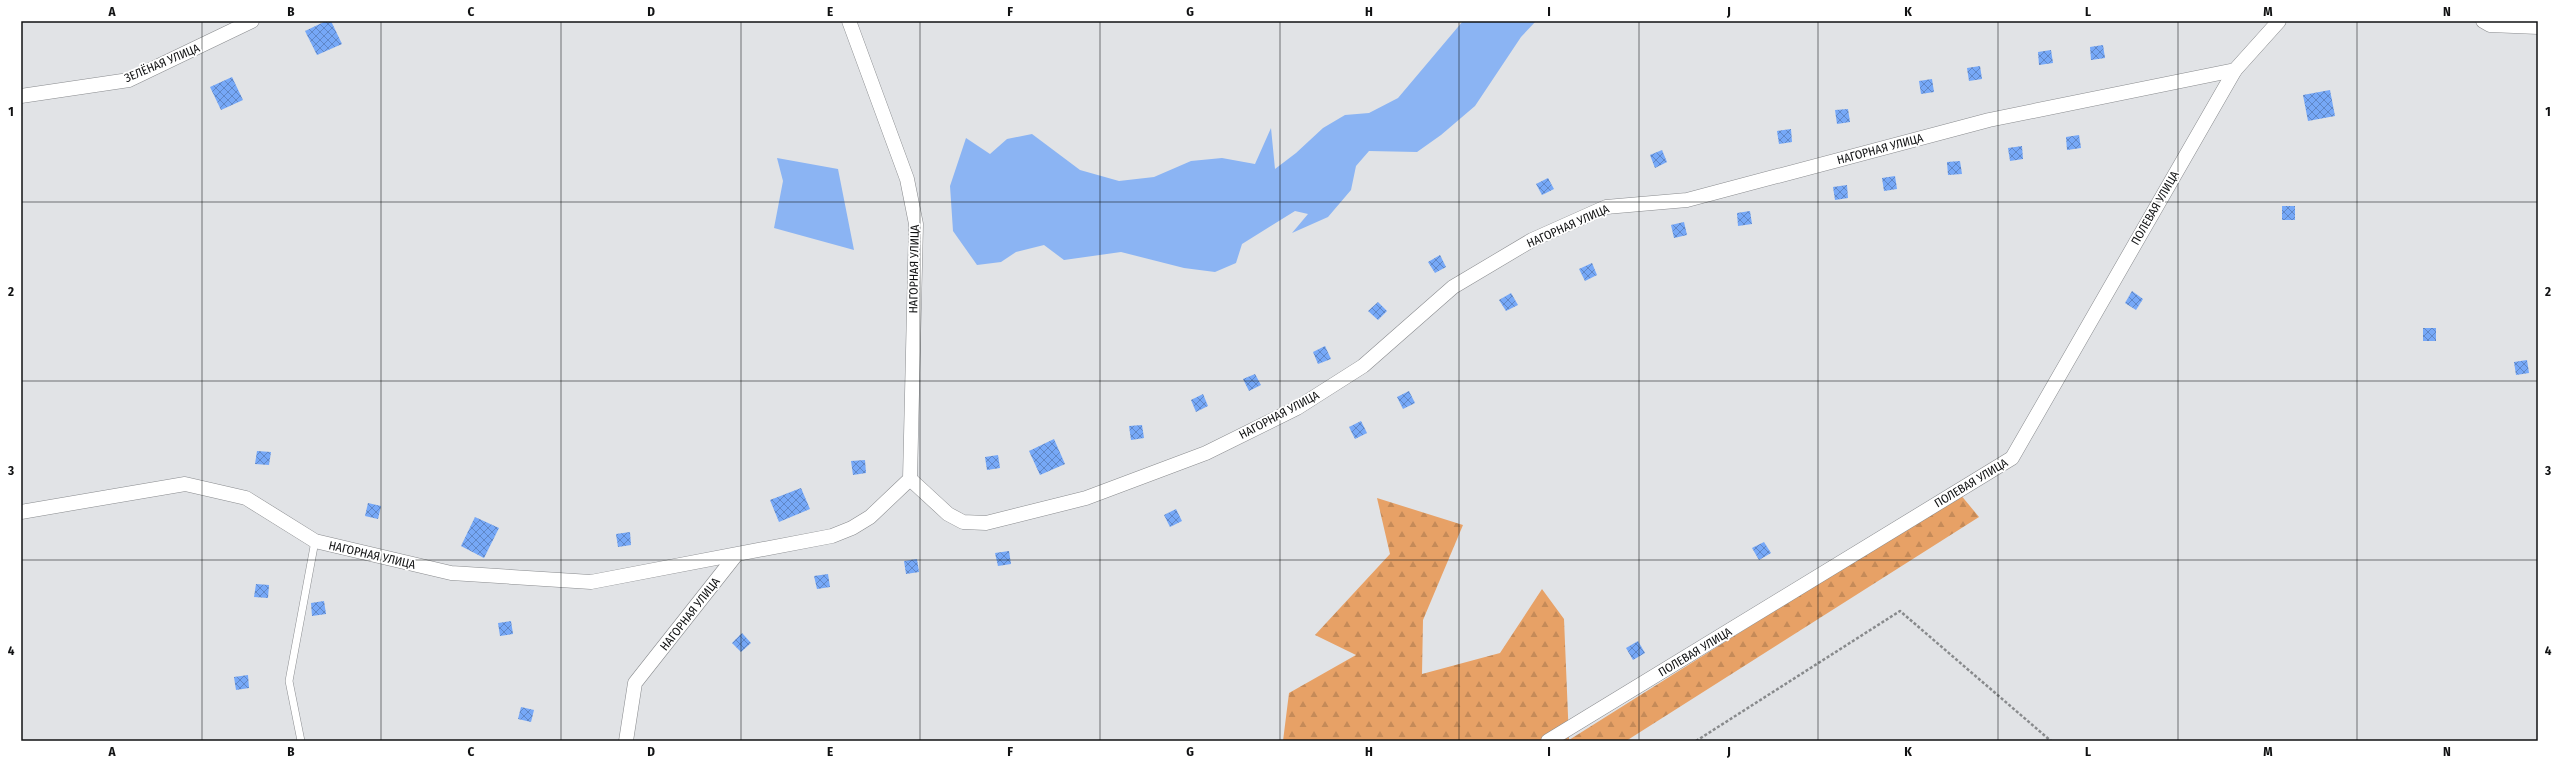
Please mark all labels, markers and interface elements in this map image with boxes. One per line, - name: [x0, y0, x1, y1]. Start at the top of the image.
- text: A: [107, 4, 116, 19]
- text: B: [287, 4, 295, 19]
- text: C: [468, 4, 475, 19]
- text: D: [647, 4, 655, 19]
- text: E: [827, 4, 833, 19]
- text: F: [1007, 4, 1013, 19]
- text: G: [1186, 4, 1194, 19]
- text: H: [1365, 4, 1373, 19]
- text: I: [1547, 4, 1551, 19]
- text: J: [1726, 4, 1731, 19]
- text: K: [1904, 4, 1912, 19]
- text: L: [2085, 4, 2091, 19]
- text: M: [2263, 4, 2273, 19]
- text: N: [2443, 4, 2451, 19]
- street label: ЗЕЛЁНАЯ УЛИЦА: [122, 40, 202, 85]
- text: 1: [8, 104, 14, 119]
- text: 1: [2545, 104, 2551, 119]
- street label: НАГОРНАЯ УЛИЦА: [1835, 131, 1925, 167]
- street label: ПОЛЕВАЯ УЛИЦА: [2128, 168, 2182, 247]
- street label: НАГОРНАЯ УЛИЦА: [1525, 201, 1612, 250]
- street label: НАГОРНАЯ УЛИЦА: [906, 224, 922, 313]
- text: 2: [7, 284, 14, 299]
- text: 2: [2544, 284, 2551, 299]
- street label: НАГОРНАЯ УЛИЦА: [1237, 388, 1322, 442]
- street label: ПОЛЕВАЯ УЛИЦА: [1932, 455, 2011, 510]
- text: 3: [7, 463, 14, 478]
- text: 3: [2544, 463, 2551, 478]
- street label: НАГОРНАЯ УЛИЦА: [327, 538, 417, 572]
- street label: НАГОРНАЯ УЛИЦА: [657, 574, 723, 653]
- street label: ПОЛЕВАЯ УЛИЦА: [1656, 624, 1735, 679]
- text: 4: [8, 643, 15, 658]
- text: 4: [2545, 643, 2552, 658]
- text: A: [107, 744, 116, 759]
- text: B: [287, 744, 295, 759]
- text: C: [468, 744, 475, 759]
- text: D: [647, 744, 655, 759]
- text: E: [827, 744, 833, 759]
- text: F: [1007, 744, 1013, 759]
- text: G: [1186, 744, 1194, 759]
- text: H: [1365, 744, 1373, 759]
- text: I: [1547, 744, 1551, 759]
- text: J: [1726, 744, 1731, 759]
- text: K: [1904, 744, 1912, 759]
- text: L: [2085, 744, 2091, 759]
- text: M: [2263, 744, 2273, 759]
- text: N: [2443, 744, 2451, 759]

